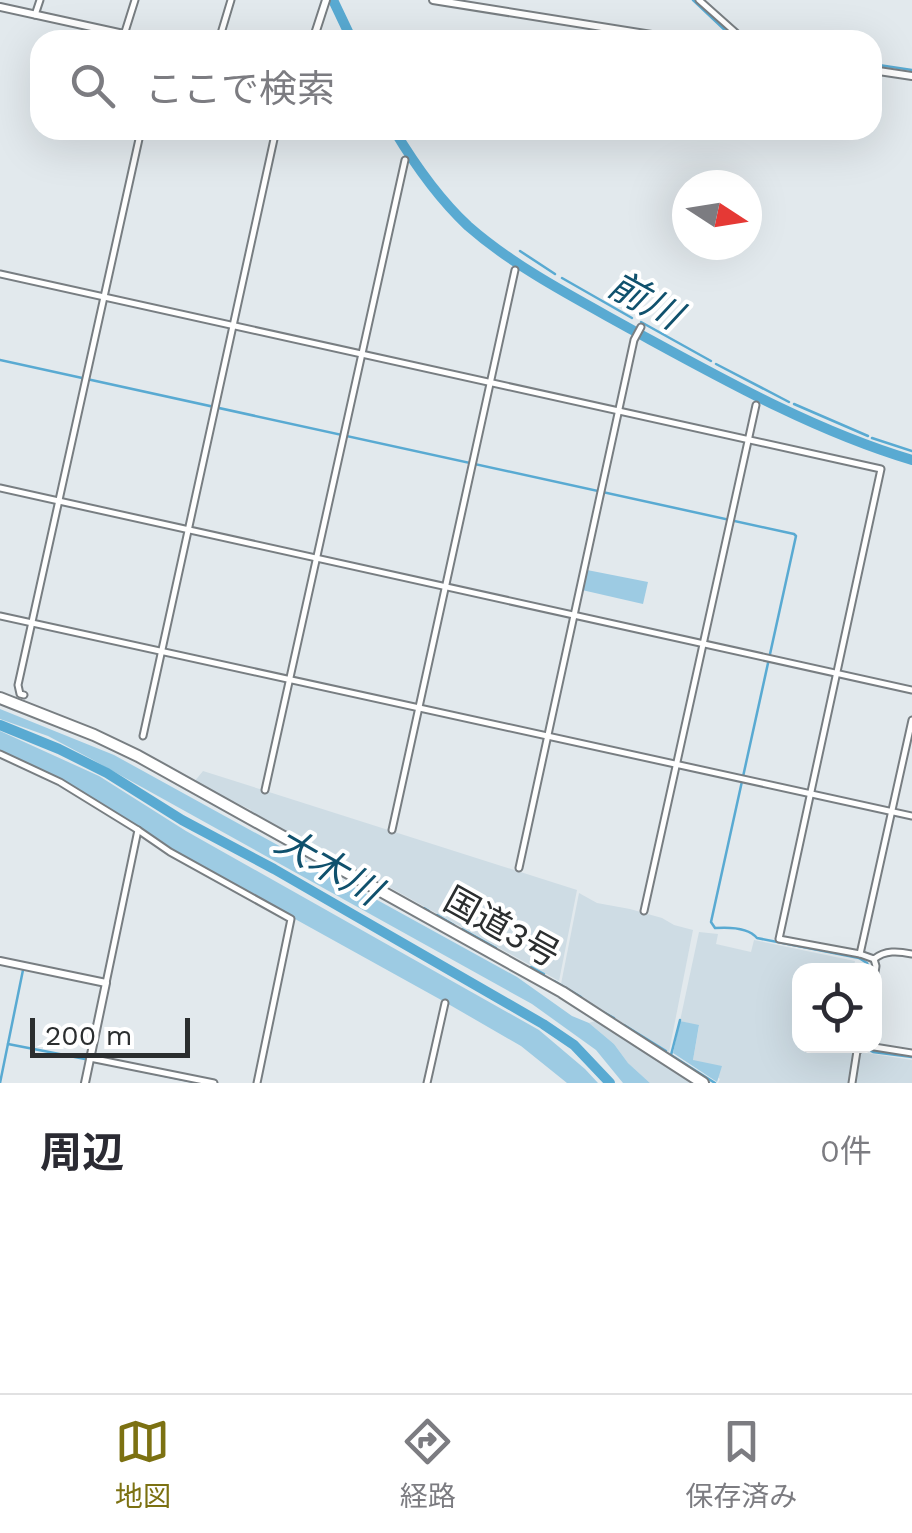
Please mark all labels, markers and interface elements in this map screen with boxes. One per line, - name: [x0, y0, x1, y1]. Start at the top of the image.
- search box: [30, 30, 882, 140]
- icon: search: [65, 58, 120, 113]
- text: ここで検索: [145, 67, 335, 111]
- north arrow: [672, 170, 762, 260]
- water label: 前川: [601, 262, 692, 340]
- water label: 大木川: [268, 818, 392, 916]
- street label: 国道3号: [437, 878, 567, 976]
- map controls: [792, 963, 882, 1053]
- button: locate: [792, 963, 882, 1053]
- scale bar: [30, 1013, 190, 1058]
- text: 200 m: [45, 1019, 132, 1052]
- text: 周辺: [40, 1128, 124, 1177]
- text: 0件: [820, 1132, 872, 1170]
- tab: 地図: [115, 1414, 171, 1514]
- tab: 経路: [400, 1414, 456, 1514]
- tab: 保存済み: [685, 1414, 797, 1514]

